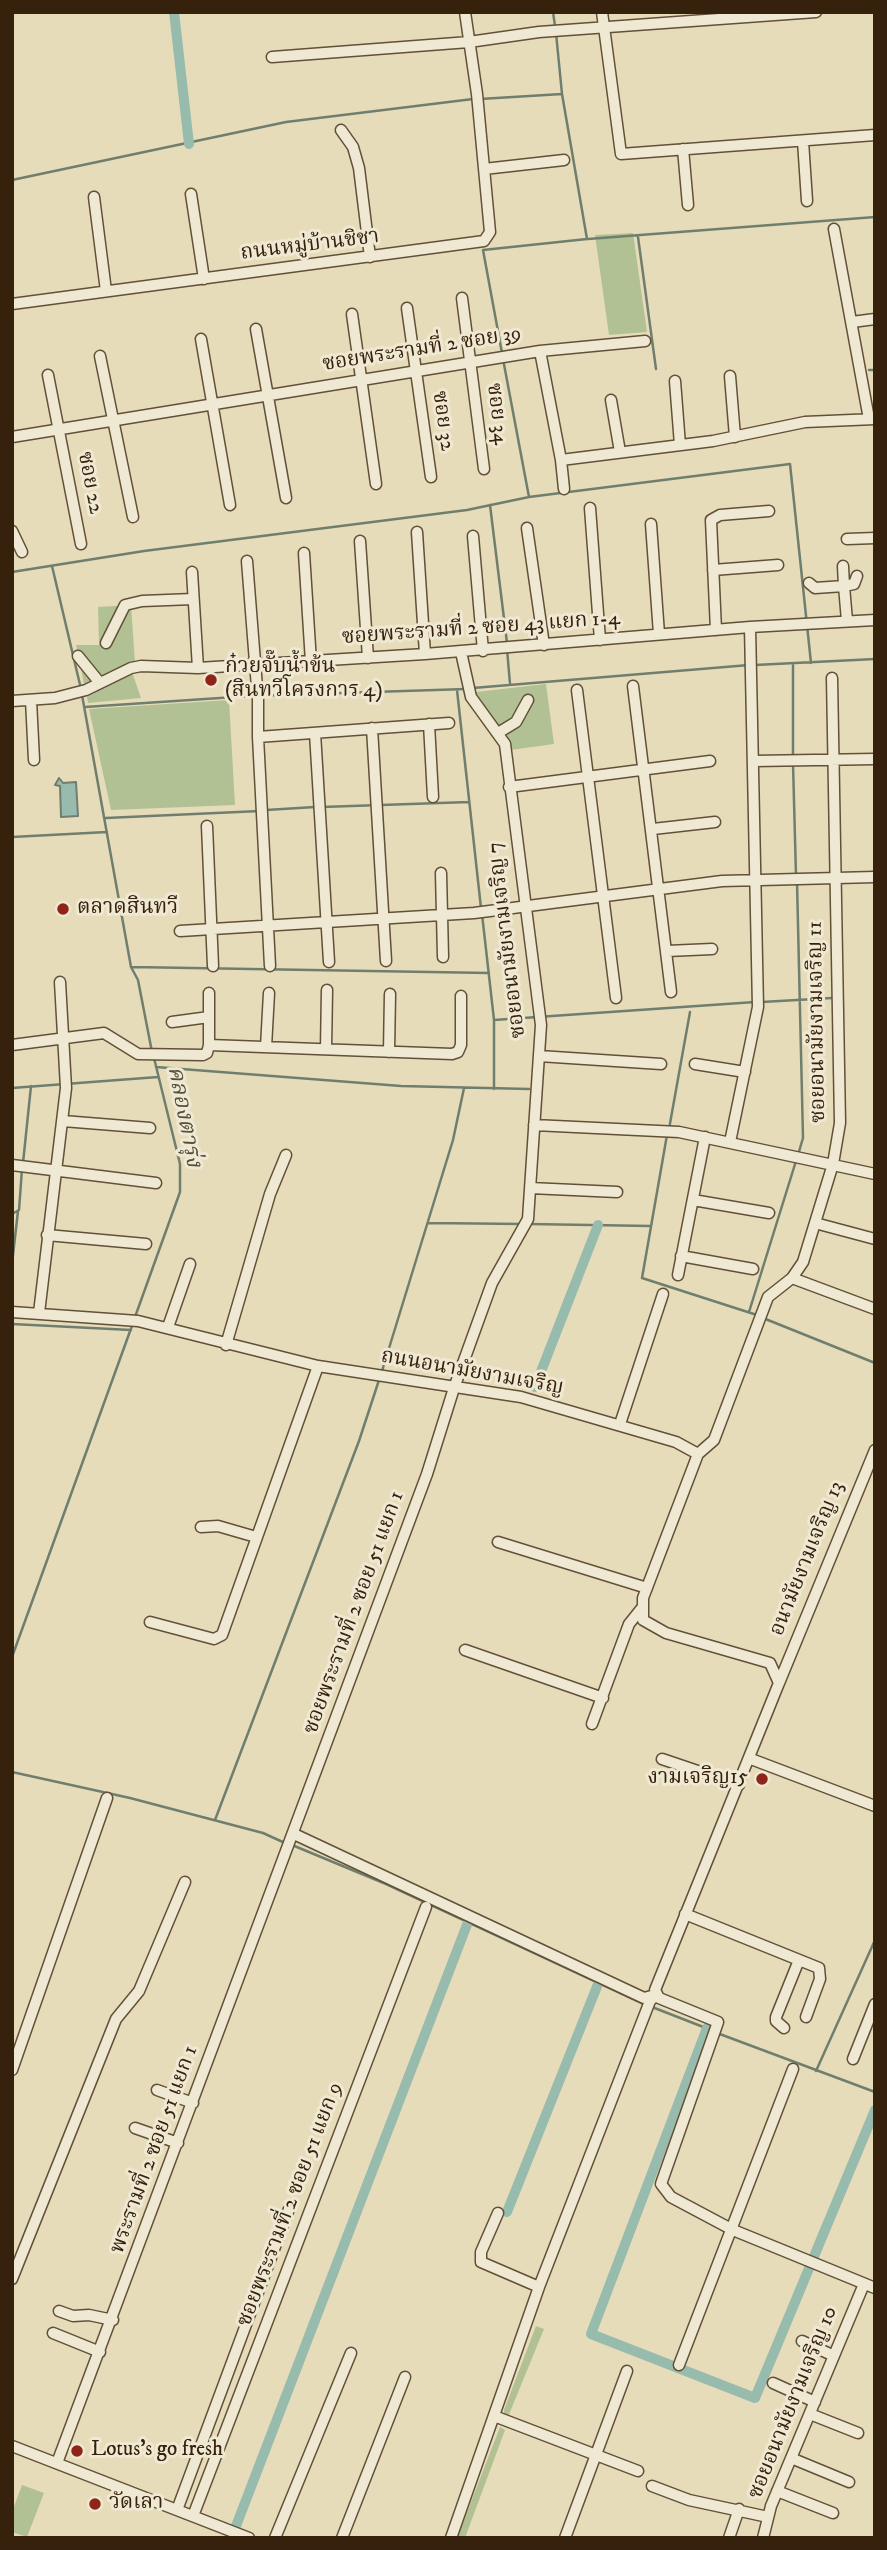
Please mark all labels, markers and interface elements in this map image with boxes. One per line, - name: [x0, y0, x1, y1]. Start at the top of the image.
- street label: ถนนหมู่บ้านชิชา: [239, 225, 381, 267]
- street label: ซอยพระรามที่ 2 ซอย 39: [321, 322, 523, 378]
- street label: ซอย 34: [480, 382, 512, 446]
- street label: ซอย 32: [425, 389, 459, 453]
- street label: ซอย 22: [71, 450, 107, 516]
- street label: ซอยพระรามที่ 2 ซอย 43 แยก 1-4: [341, 607, 621, 651]
- place label: ก๋วยจั๊บน้ำข้น (สินทวีโครงการ 4): [225, 655, 383, 705]
- marker: ก๋วยจั๊บน้ำข้น (สินทวีโครงการ 4): [203, 672, 219, 688]
- street label: ซอยอนามัยงามเจริญ 7: [483, 840, 533, 1040]
- place label: ตลาดสินทวี: [77, 896, 178, 922]
- marker: ตลาดสินทวี: [55, 901, 71, 917]
- street label: ซอยอนามัยงามเจริญ 11: [804, 921, 832, 1123]
- water label: คลองตารุ่ง: [160, 1064, 206, 1170]
- street label: ถนนอนามัยงามเจริญ: [379, 1345, 565, 1401]
- street label: อนามัยงามเจริญ 13: [766, 1478, 850, 1640]
- street label: ซอยพระรามที่ 2 ซอย 51 แยก 1: [299, 1488, 411, 1738]
- place label: งามเจริญ15: [647, 1766, 748, 1792]
- marker: งามเจริญ15: [754, 1771, 770, 1787]
- street label: พระรามที่ 2 ซอย 51 แยก 1: [106, 2043, 204, 2257]
- street label: ซอยพระรามที่ 2 ซอย 51 แยก 9: [233, 2079, 349, 2331]
- street label: ซอยอนามัยงามเจริญ 10: [744, 2303, 844, 2503]
- place label: Lotus's go fresh: [91, 2438, 223, 2464]
- marker: Lotus's go fresh: [69, 2443, 85, 2459]
- place label: วัดเลา: [109, 2491, 163, 2517]
- marker: วัดเลา: [87, 2496, 103, 2512]

